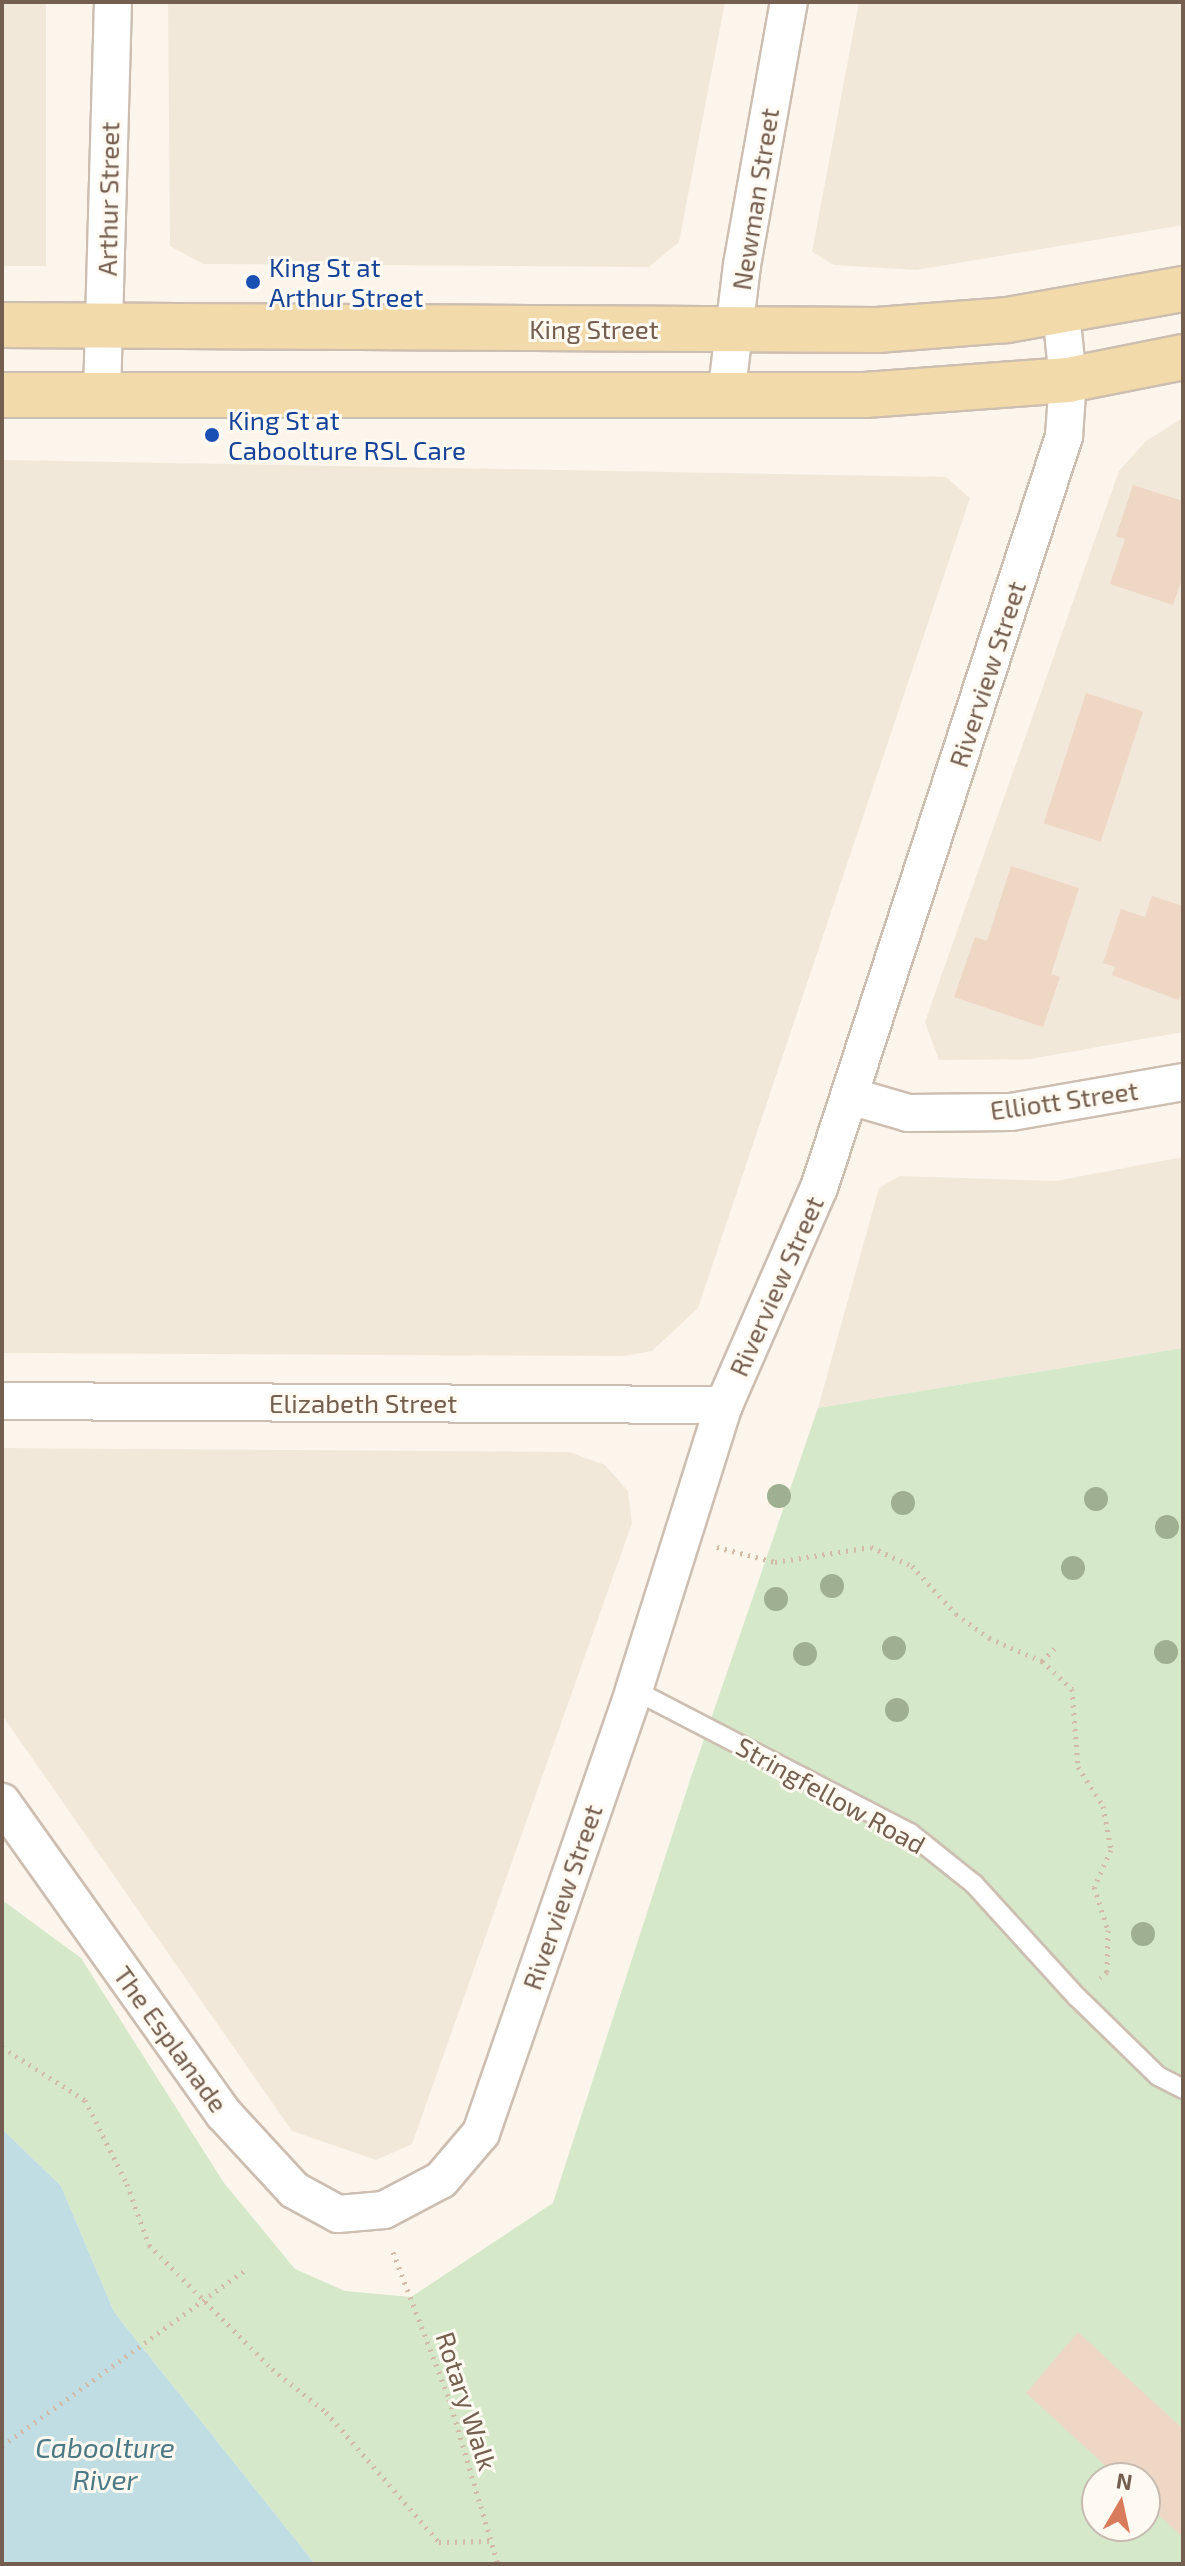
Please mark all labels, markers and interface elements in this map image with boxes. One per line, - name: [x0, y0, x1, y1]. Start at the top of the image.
- street label: Newman Street: [725, 106, 785, 292]
- street label: Arthur Street: [91, 121, 125, 277]
- place label: King St at Arthur Street: [269, 251, 424, 312]
- marker: King St at Arthur Street: [244, 273, 262, 291]
- street label: King Street: [529, 313, 659, 345]
- place label: King St at Caboolture RSL Care: [228, 404, 467, 466]
- marker: King St at Caboolture RSL Care: [203, 426, 221, 444]
- street label: Riverview Street: [942, 577, 1032, 771]
- street label: Elliott Street: [988, 1074, 1140, 1126]
- street label: Riverview Street: [722, 1191, 830, 1381]
- street label: Elizabeth Street: [269, 1387, 457, 1419]
- street label: Stringfellow Road: [731, 1730, 931, 1860]
- street label: Riverview Street: [516, 1800, 608, 1994]
- street label: The Esplanade: [108, 1960, 234, 2118]
- street label: Rotary Walk: [430, 2328, 504, 2474]
- water label: Caboolture River: [35, 2430, 175, 2496]
- north arrow: [1081, 2462, 1161, 2542]
- text: N: [1115, 2466, 1134, 2494]

